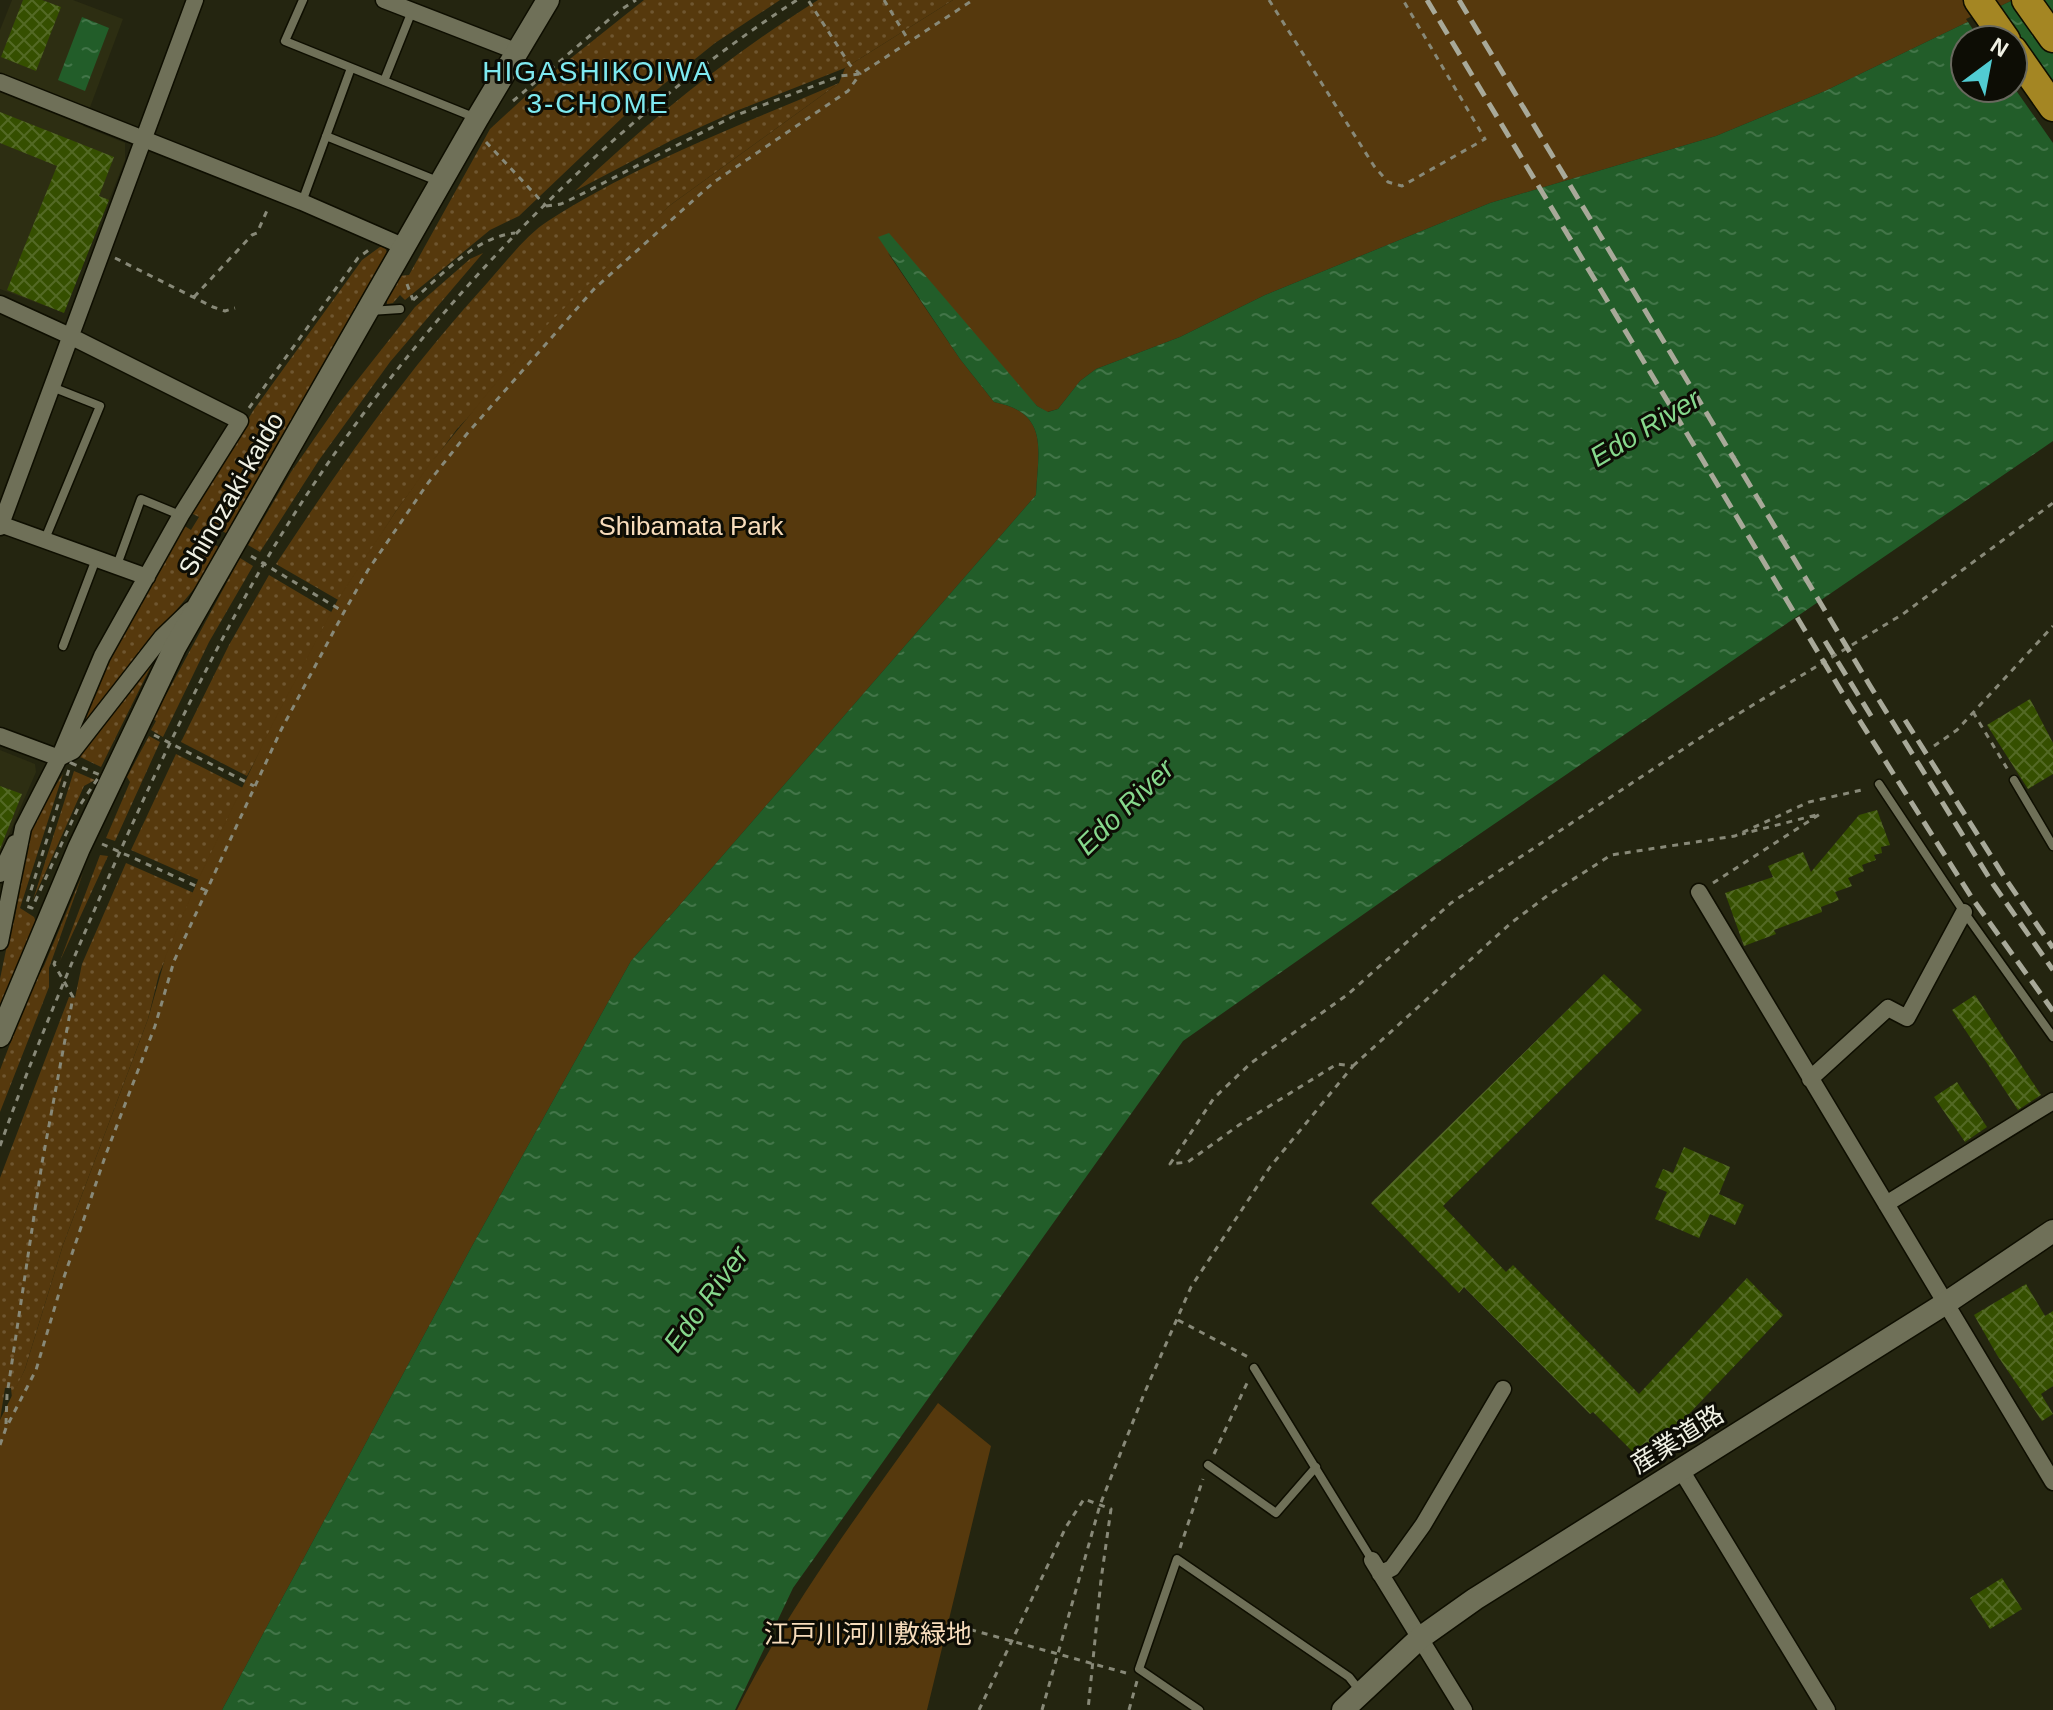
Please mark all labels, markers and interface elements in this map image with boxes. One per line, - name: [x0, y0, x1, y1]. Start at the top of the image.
- north arrow: [1949, 24, 2029, 104]
- text: N: [1986, 33, 2013, 62]
- district label: HIGASHIKOIWA 3-CHOME: [482, 56, 714, 119]
- water label: Edo River: [1584, 382, 1707, 473]
- street label: Shinozaki-kaido: [172, 407, 290, 581]
- park label: Shibamata Park: [599, 511, 784, 541]
- water label: Edo River: [1070, 752, 1181, 861]
- water label: Edo River: [657, 1239, 756, 1358]
- street label: 産業道路: [1625, 1399, 1729, 1479]
- park label: 江戸川河川敷緑地: [764, 1619, 972, 1649]

